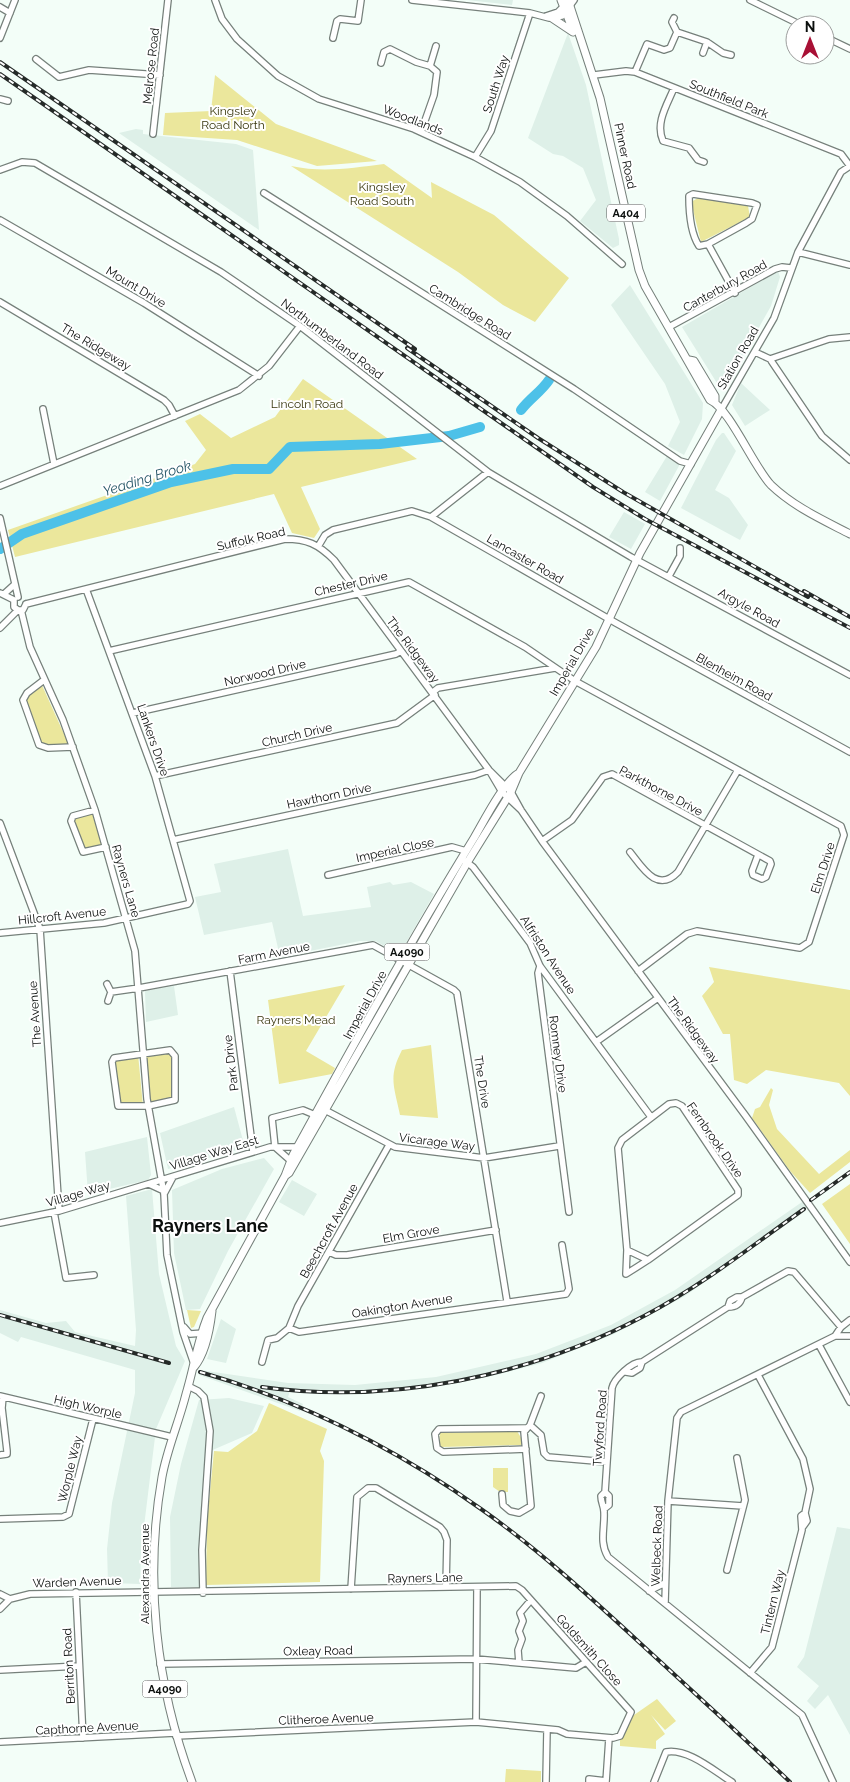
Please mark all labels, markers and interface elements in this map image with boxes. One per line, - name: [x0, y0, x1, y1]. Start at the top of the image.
- north arrow: [785, 15, 835, 65]
- text: N: [805, 19, 815, 35]
- street label: Melrose Road: [140, 27, 162, 105]
- street label: South Way: [480, 53, 512, 115]
- street label: Southfield Park: [687, 77, 771, 121]
- street label: Woodlands: [381, 102, 445, 138]
- park label: Kingsley Road North: [201, 104, 265, 132]
- street label: Pinner Road: [611, 122, 639, 190]
- park label: Kingsley Road South: [350, 180, 414, 208]
- road number: A404: [607, 204, 645, 222]
- street label: Canterbury Road: [681, 257, 769, 315]
- street label: Mount Drive: [104, 264, 168, 310]
- street label: Cambridge Road: [427, 281, 513, 343]
- street label: Northumberland Road: [278, 296, 386, 382]
- street label: The Ridgeway: [59, 321, 134, 374]
- street label: Station Road: [714, 324, 762, 392]
- park label: Lincoln Road: [271, 397, 343, 411]
- water label: Yeading Brook: [101, 457, 193, 499]
- street label: Suffolk Road: [215, 524, 287, 554]
- street label: Lancaster Road: [484, 531, 566, 587]
- street label: Chester Drive: [313, 569, 389, 599]
- street label: Argyle Road: [716, 585, 782, 631]
- street label: The Ridgeway: [384, 614, 443, 686]
- street label: Imperial Drive: [547, 625, 597, 699]
- street label: Blenheim Road: [694, 650, 774, 704]
- street label: Norwood Drive: [223, 657, 307, 689]
- street label: Lankers Drive: [134, 702, 172, 778]
- street label: Church Drive: [261, 720, 333, 750]
- street label: Parkthorne Drive: [617, 763, 705, 819]
- street label: Hawthorn Drive: [285, 780, 373, 812]
- street label: Imperial Close: [355, 835, 435, 865]
- street label: Elm Drive: [808, 840, 838, 896]
- street label: Rayners Lane: [109, 843, 143, 919]
- street label: Hillcroft Avenue: [17, 904, 107, 928]
- street label: Alfriston Avenue: [517, 913, 579, 997]
- street label: Farm Avenue: [237, 939, 311, 967]
- road number: A4090: [384, 944, 430, 960]
- street label: Imperial Drive: [340, 968, 390, 1042]
- street label: The Avenue: [26, 981, 44, 1047]
- street label: The Ridgeway: [664, 994, 722, 1066]
- park label: Rayners Mead: [256, 1013, 336, 1027]
- street label: Romney Drive: [546, 1015, 570, 1093]
- street label: Park Drive: [221, 1034, 241, 1092]
- street label: The Drive: [471, 1055, 493, 1109]
- street label: Fernbrook Drive: [684, 1100, 746, 1180]
- street label: Vicarage Way: [398, 1130, 476, 1154]
- street label: Village Way East: [168, 1133, 260, 1173]
- street label: Village Way: [44, 1178, 112, 1210]
- street label: Beechcroft Avenue: [297, 1181, 361, 1281]
- district label: Rayners Lane: [152, 1215, 268, 1236]
- street label: Elm Grove: [382, 1222, 440, 1246]
- street label: Oakington Avenue: [351, 1291, 453, 1321]
- street label: Twyford Road: [590, 1389, 610, 1467]
- street label: High Worple: [53, 1392, 123, 1422]
- street label: Worple Way: [55, 1434, 85, 1504]
- street label: Welbeck Road: [649, 1505, 665, 1587]
- street label: Alexandra Avenue: [138, 1524, 152, 1624]
- street label: Tintern Way: [758, 1568, 788, 1636]
- street label: Rayners Lane: [387, 1570, 463, 1586]
- street label: Warden Avenue: [32, 1573, 122, 1591]
- street label: Goldsmith Close: [553, 1611, 625, 1689]
- street label: Berriton Road: [60, 1628, 78, 1704]
- street label: Oxleay Road: [283, 1643, 353, 1659]
- road number: A4090: [142, 1680, 188, 1698]
- street label: Clitheroe Avenue: [278, 1710, 374, 1728]
- street label: Capthorne Avenue: [35, 1718, 139, 1738]

